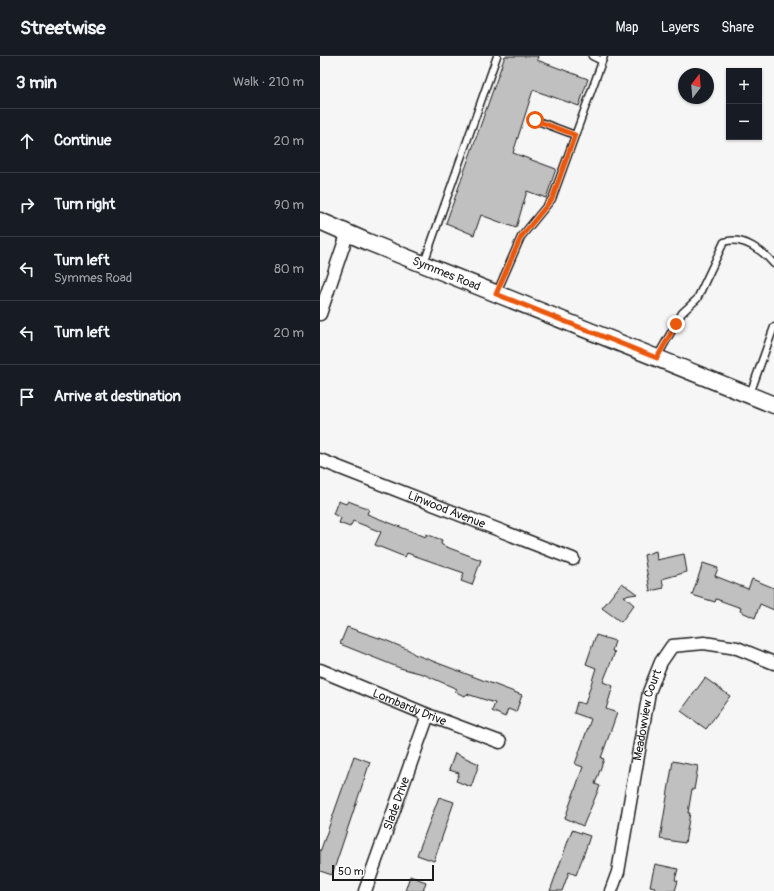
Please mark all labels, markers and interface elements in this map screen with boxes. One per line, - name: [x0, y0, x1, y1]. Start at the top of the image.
- text: Streetwise: [20, 16, 106, 40]
- text: Map: [616, 19, 639, 36]
- text: Layers: [661, 19, 699, 36]
- text: Share: [721, 19, 754, 36]
- north arrow: [678, 68, 714, 104]
- map controls: [726, 68, 762, 140]
- button: +: [726, 68, 762, 104]
- text: 3 min: [16, 72, 57, 93]
- text: Walk · 210 m: [233, 74, 304, 90]
- button: −: [726, 104, 762, 140]
- route start: [526, 111, 544, 129]
- icon: ahead: [16, 130, 38, 152]
- text: Continue: [54, 131, 112, 150]
- text: 20 m: [273, 133, 304, 149]
- icon: right: [16, 194, 38, 216]
- text: Turn right: [54, 195, 115, 214]
- text: 90 m: [274, 197, 304, 213]
- text: Turn left: [54, 251, 110, 270]
- street label: Symmes Road: [410, 253, 483, 294]
- icon: left: [16, 258, 38, 280]
- text: 80 m: [274, 261, 304, 277]
- text: Symmes Road: [54, 270, 132, 286]
- route end: [667, 315, 685, 333]
- icon: left: [16, 322, 38, 344]
- text: Turn left: [54, 323, 110, 342]
- text: 20 m: [273, 325, 304, 341]
- icon: arrive: [16, 386, 38, 408]
- text: Arrive at destination: [54, 387, 181, 406]
- street label: Linwood Avenue: [406, 488, 488, 532]
- street label: Meadowview Court: [630, 667, 665, 762]
- street label: Lombardy Drive: [371, 685, 449, 729]
- street label: Slade Drive: [380, 775, 413, 832]
- scale bar: [332, 863, 434, 882]
- text: 50 m: [338, 865, 364, 878]

